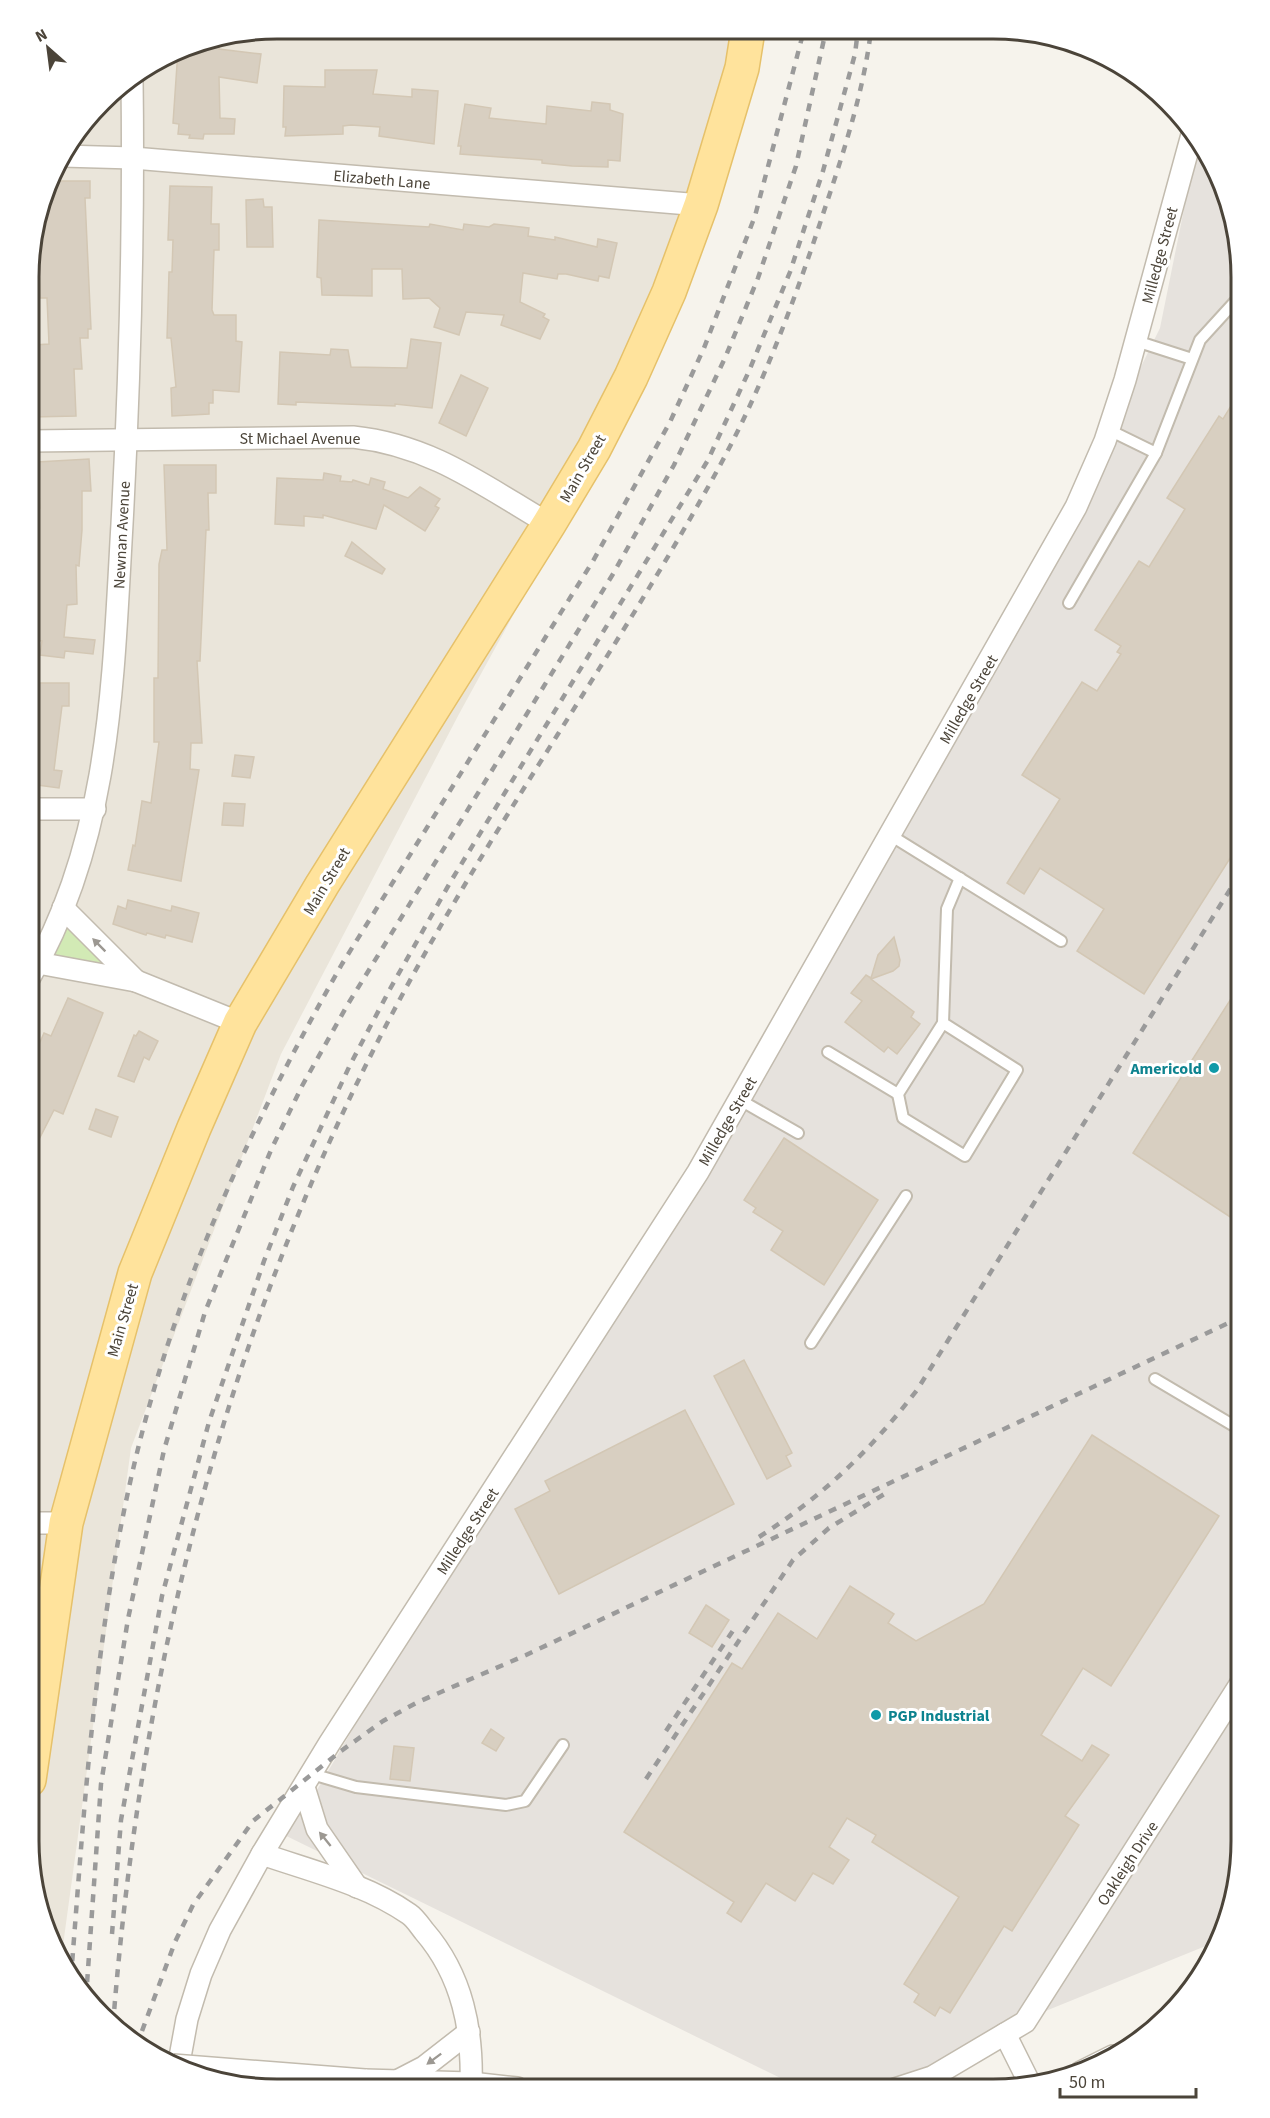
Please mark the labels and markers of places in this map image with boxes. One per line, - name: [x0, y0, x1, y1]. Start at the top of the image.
- place label: Americold: [1129, 1058, 1202, 1080]
- marker: Americold: [1207, 1061, 1221, 1075]
- place label: PGP Industrial: [888, 1705, 990, 1727]
- marker: PGP Industrial: [869, 1708, 883, 1722]

